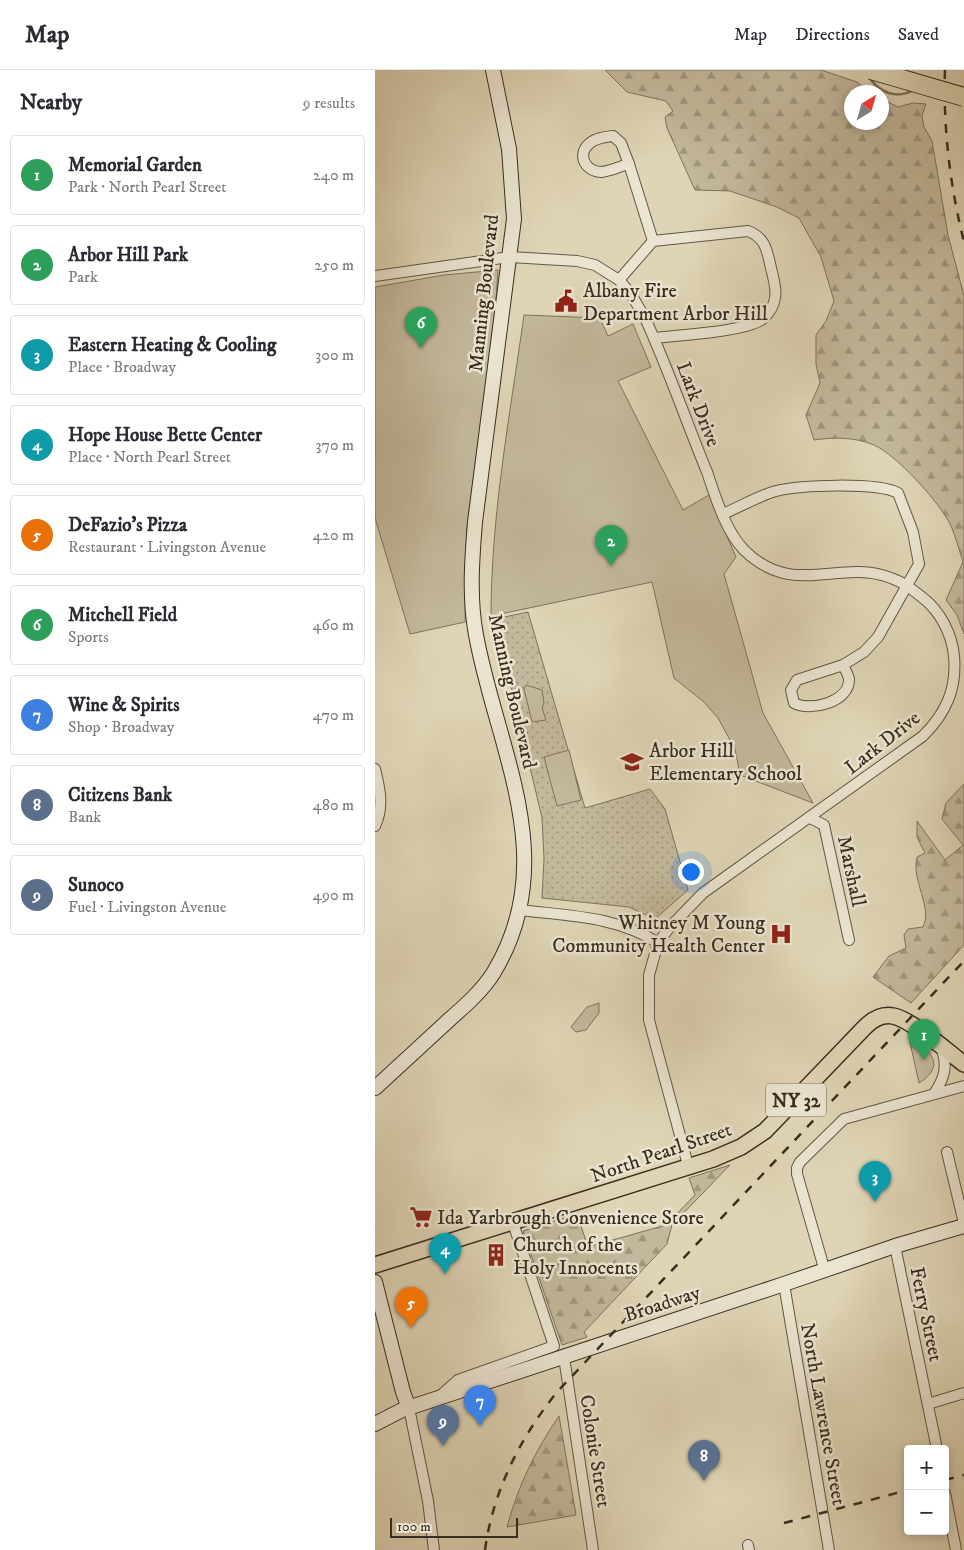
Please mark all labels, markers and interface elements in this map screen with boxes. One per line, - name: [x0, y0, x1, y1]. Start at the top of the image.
- text: Map: [25, 20, 69, 50]
- text: Map: [734, 24, 767, 46]
- text: Directions: [795, 24, 870, 46]
- text: Saved: [898, 24, 939, 46]
- north arrow: [844, 85, 889, 130]
- text: Nearby: [20, 90, 82, 116]
- text: 9 results: [303, 93, 355, 113]
- text: Memorial Garden: [68, 154, 202, 177]
- text: 1: [34, 165, 40, 185]
- text: 240 m: [313, 165, 354, 185]
- text: Park · North Pearl Street: [68, 177, 226, 197]
- street label: Manning Boulevard: [464, 213, 505, 373]
- text: Arbor Hill Park: [68, 244, 188, 267]
- text: 2: [33, 255, 41, 275]
- text: 250 m: [314, 255, 354, 275]
- text: Park: [68, 267, 98, 287]
- place label: Albany Fire Department Arbor Hill: [583, 279, 768, 327]
- public building icon: Albany Fire Department Arbor Hill: [553, 288, 579, 314]
- pin: 6: [405, 307, 437, 348]
- text: Eastern Heating & Cooling: [68, 334, 276, 357]
- text: 3: [34, 345, 40, 365]
- text: 300 m: [315, 345, 354, 365]
- text: Place · Broadway: [68, 357, 176, 377]
- street label: Lark Drive: [670, 359, 725, 451]
- text: Hope House Bette Center: [68, 424, 262, 447]
- text: 4: [32, 435, 42, 455]
- text: 370 m: [316, 435, 354, 455]
- text: Place · North Pearl Street: [68, 447, 231, 467]
- text: DeFazio's Pizza: [68, 514, 187, 537]
- text: 5: [33, 525, 41, 545]
- text: 420 m: [313, 525, 354, 545]
- pin: 2: [595, 525, 627, 566]
- text: Restaurant · Livingston Avenue: [68, 537, 266, 557]
- text: Mitchell Field: [68, 604, 177, 627]
- street label: Manning Boulevard: [482, 611, 542, 771]
- text: 6: [33, 615, 41, 635]
- text: 460 m: [312, 615, 354, 635]
- text: Sports: [68, 627, 109, 647]
- text: Wine & Spirits: [68, 694, 180, 717]
- text: 7: [33, 705, 41, 725]
- text: 470 m: [313, 705, 354, 725]
- street label: Lark Drive: [840, 706, 926, 780]
- text: Shop · Broadway: [68, 717, 174, 737]
- place label: Arbor Hill Elementary School: [649, 739, 802, 787]
- school or university icon: Arbor Hill Elementary School: [619, 749, 645, 775]
- text: Citizens Bank: [68, 784, 172, 807]
- text: 8: [33, 795, 41, 815]
- text: 480 m: [313, 795, 354, 815]
- text: Bank: [68, 807, 101, 827]
- street label: Marshall: [831, 834, 870, 909]
- your location: [678, 859, 704, 885]
- text: Sunoco: [68, 874, 124, 897]
- text: 9: [33, 885, 41, 905]
- text: 490 m: [313, 885, 354, 905]
- text: Fuel · Livingston Avenue: [68, 897, 226, 917]
- place label: Whitney M Young Community Health Center: [552, 911, 766, 959]
- hospital icon: Whitney M Young Community Health Center: [768, 921, 794, 947]
- pin: 1: [908, 1019, 940, 1060]
- road number: NY 32: [766, 1084, 826, 1116]
- street label: North Pearl Street: [588, 1118, 735, 1189]
- pin: 3: [859, 1161, 891, 1202]
- supermarket icon: Ida Yarbrough Convenience Store: [408, 1204, 434, 1230]
- place label: Ida Yarbrough Convenience Store: [437, 1206, 704, 1231]
- pin: 4: [429, 1233, 461, 1274]
- place label: Church of the Holy Innocents: [513, 1233, 638, 1281]
- building icon: Church of the Holy Innocents: [483, 1242, 509, 1268]
- street label: Ferry Street: [903, 1265, 948, 1364]
- street label: Broadway: [621, 1280, 704, 1328]
- pin: 5: [395, 1287, 427, 1328]
- street label: North Lawrence Street: [794, 1321, 851, 1507]
- pin: 7: [464, 1385, 496, 1426]
- street label: Colonie Street: [573, 1393, 616, 1510]
- pin: 9: [427, 1405, 459, 1446]
- pin: 8: [688, 1440, 720, 1481]
- map controls: [904, 1445, 949, 1535]
- button: +: [904, 1445, 949, 1490]
- button: −: [904, 1490, 949, 1535]
- scale bar: [390, 1515, 517, 1538]
- text: 100 m: [397, 1518, 431, 1536]

